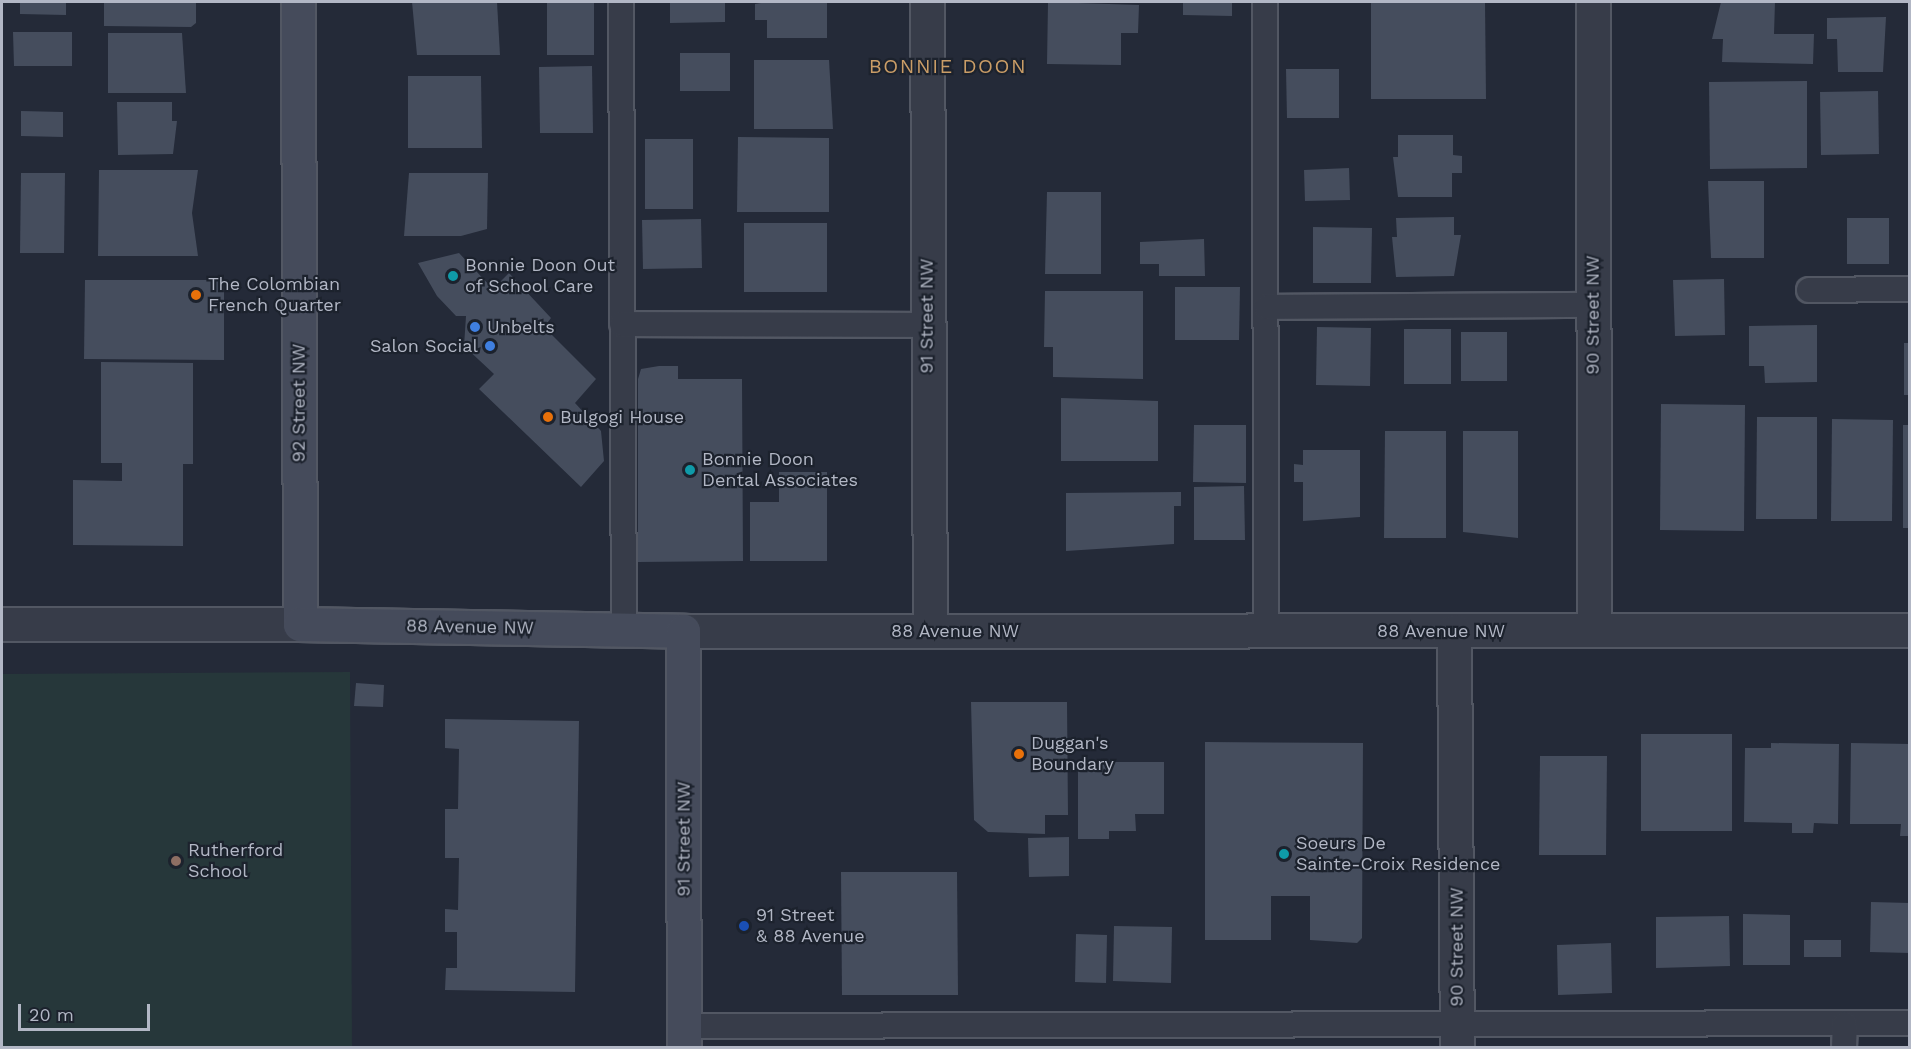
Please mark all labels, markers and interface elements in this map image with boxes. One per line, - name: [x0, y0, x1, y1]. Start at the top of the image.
- district label: BONNIE DOON: [869, 54, 1027, 78]
- place label: Bonnie Doon Out of School Care: [465, 255, 615, 298]
- street label: 90 Street NW: [1582, 255, 1604, 375]
- street label: 91 Street NW: [916, 258, 938, 374]
- marker: Bonnie Doon Out of School Care: [446, 269, 460, 283]
- place label: The Colombian French Quarter: [208, 274, 341, 316]
- marker: The Colombian French Quarter: [189, 288, 203, 302]
- place label: Unbelts: [487, 316, 555, 338]
- marker: Unbelts: [468, 320, 482, 334]
- place label: Salon Social: [370, 335, 478, 357]
- marker: Salon Social: [483, 339, 497, 353]
- street label: 92 Street NW: [288, 344, 310, 462]
- place label: Bulgogi House: [560, 406, 684, 428]
- marker: Bulgogi House: [541, 410, 555, 424]
- place label: Bonnie Doon Dental Associates: [702, 449, 859, 492]
- marker: Bonnie Doon Dental Associates: [683, 463, 697, 477]
- street label: 88 Avenue NW: [406, 615, 534, 639]
- street label: 88 Avenue NW: [891, 620, 1019, 642]
- street label: 88 Avenue NW: [1377, 620, 1505, 642]
- place label: Duggan's Boundary: [1031, 733, 1114, 776]
- marker: Duggan's Boundary: [1012, 747, 1026, 761]
- street label: 91 Street NW: [673, 781, 695, 897]
- place label: Soeurs De Sainte-Croix Residence: [1296, 833, 1501, 876]
- place label: Rutherford School: [188, 840, 283, 882]
- marker: Soeurs De Sainte-Croix Residence: [1277, 847, 1291, 861]
- marker: Rutherford School: [169, 854, 183, 868]
- street label: 90 Street NW: [1446, 887, 1468, 1007]
- place label: 91 Street & 88 Avenue: [756, 905, 865, 948]
- marker: 91 Street & 88 Avenue: [737, 919, 751, 933]
- scale bar: [21, 992, 153, 1030]
- text: 20 m: [29, 1004, 74, 1025]

